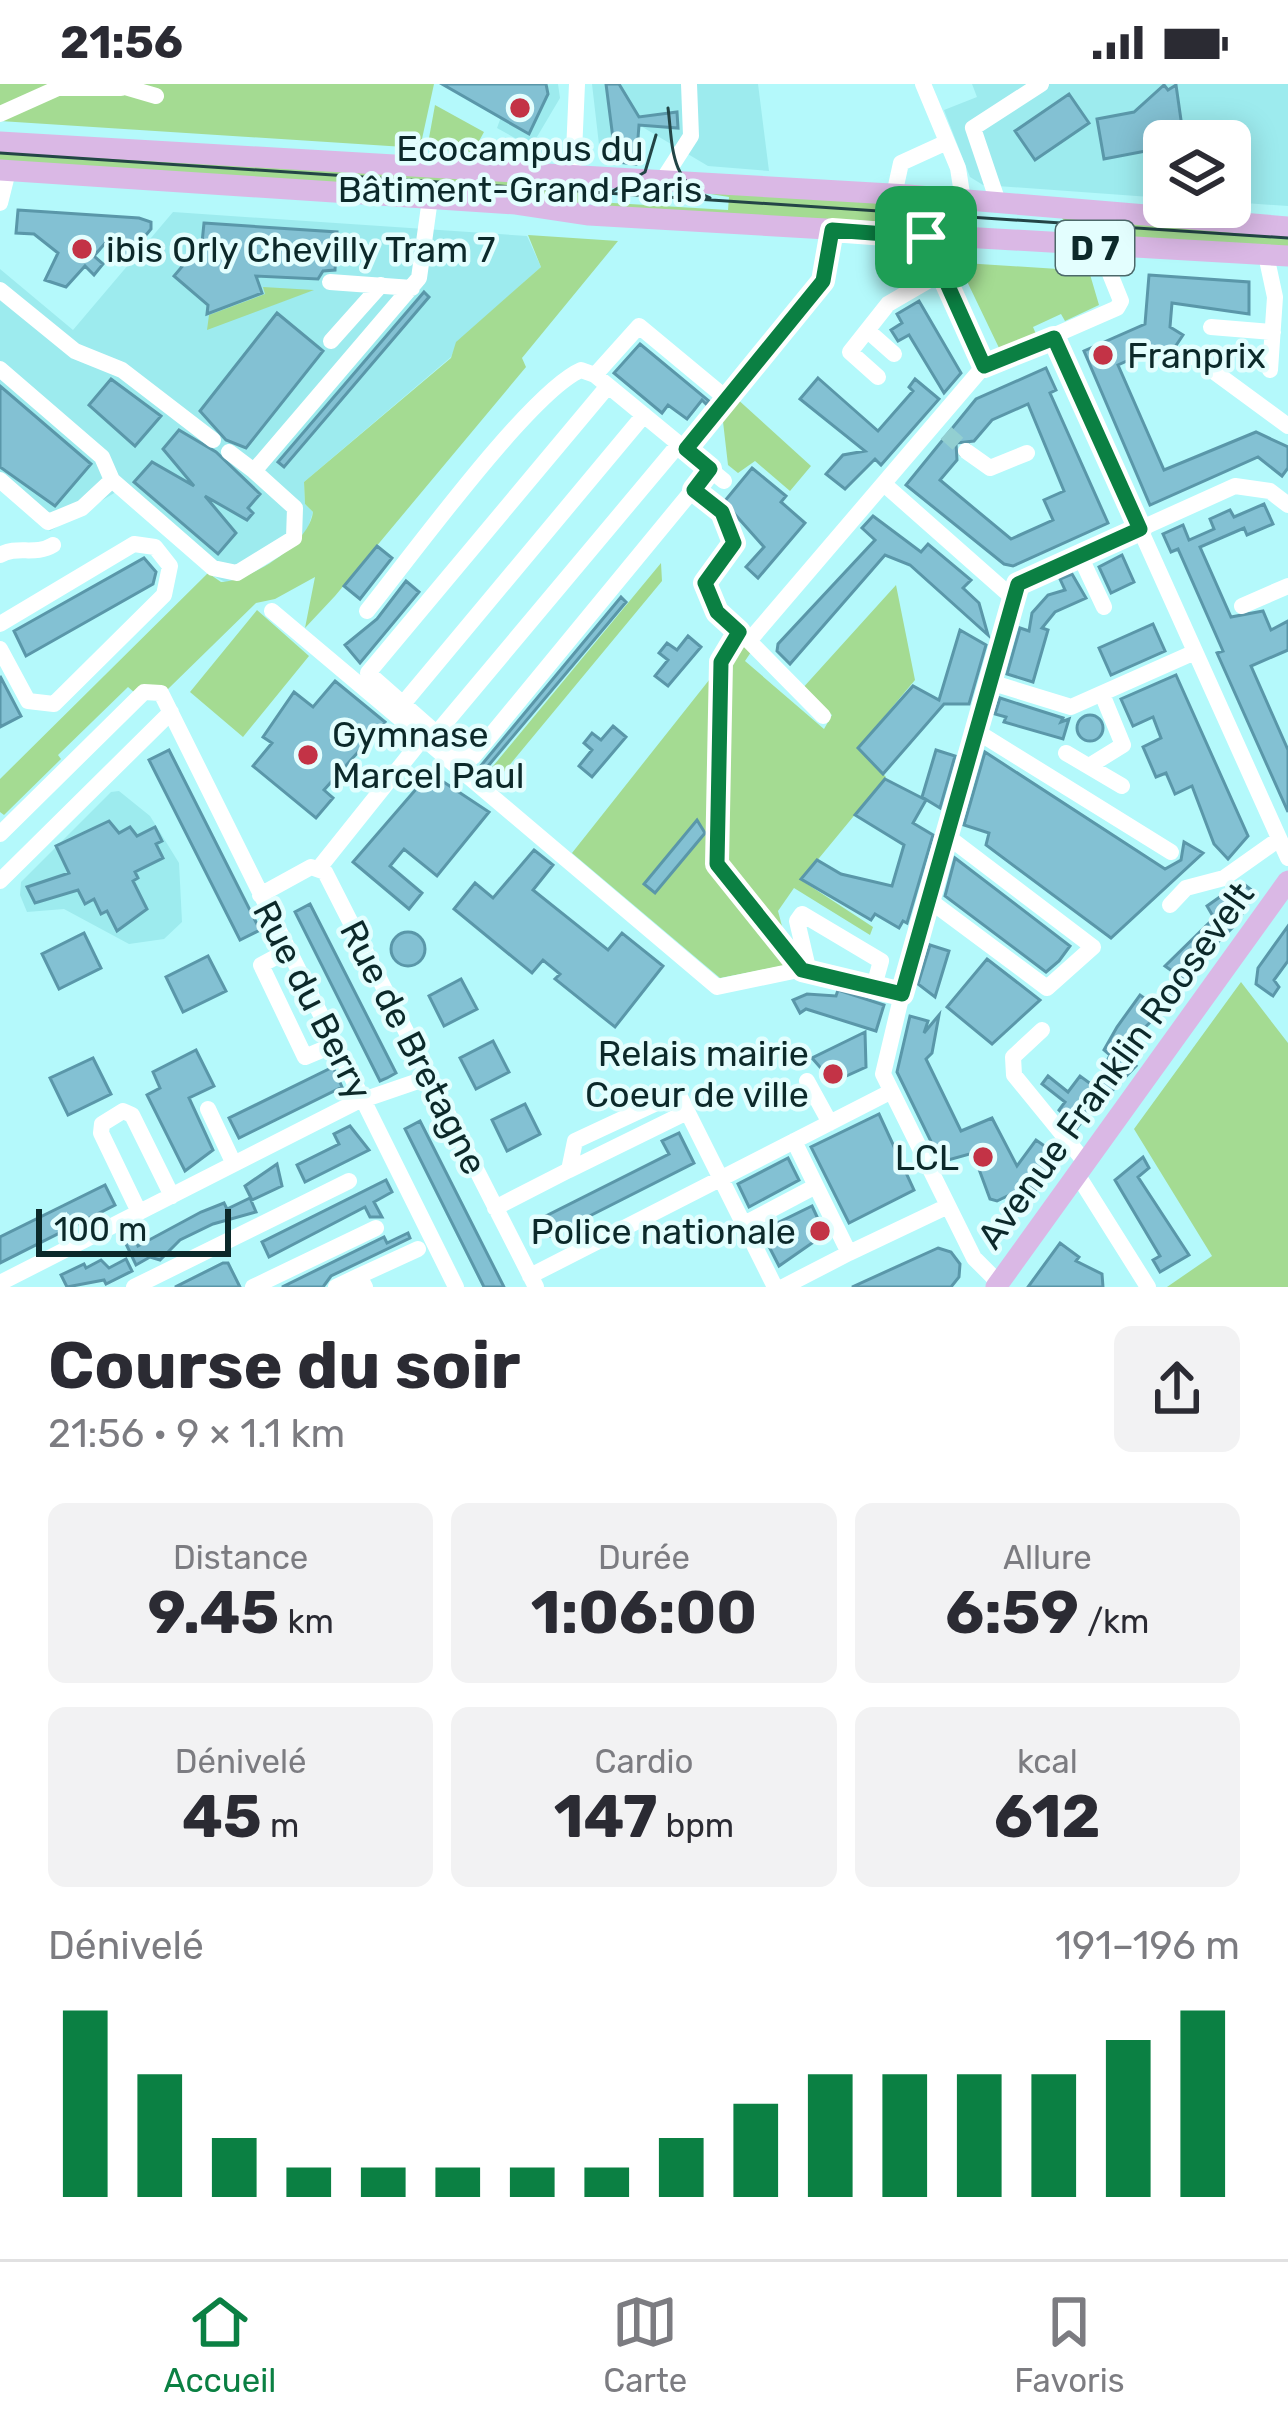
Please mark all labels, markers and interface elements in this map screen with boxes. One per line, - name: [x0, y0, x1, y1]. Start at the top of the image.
- text: 21:56: [60, 16, 183, 69]
- marker: Ecocampus du Bâtiment-Grand Paris: [507, 95, 533, 121]
- map controls: [1143, 120, 1251, 228]
- button: layers: [1143, 120, 1251, 228]
- place label: Ecocampus du Bâtiment-Grand Paris: [338, 127, 702, 211]
- pin: [875, 186, 977, 288]
- icon: arrive: [893, 204, 959, 270]
- road number: D 7: [1056, 221, 1134, 275]
- place label: ibis Orly Chevilly Tram 7: [106, 228, 495, 271]
- marker: ibis Orly Chevilly Tram 7: [69, 236, 95, 262]
- place label: Franprix: [1127, 334, 1266, 377]
- marker: Franprix: [1090, 342, 1116, 368]
- place label: Gymnase Marcel Paul: [332, 713, 524, 797]
- marker: Gymnase Marcel Paul: [295, 742, 321, 768]
- street label: Avenue Franklin Roosevelt: [968, 874, 1263, 1257]
- street label: Rue du Berry: [244, 894, 381, 1107]
- street label: Rue de Bretagne: [331, 913, 496, 1181]
- place label: Relais mairie Coeur de ville: [585, 1032, 809, 1116]
- marker: Relais mairie Coeur de ville: [820, 1061, 846, 1087]
- place label: LCL: [895, 1136, 959, 1179]
- marker: LCL: [970, 1144, 996, 1170]
- scale bar: [36, 1203, 231, 1256]
- text: 100 m: [54, 1210, 147, 1249]
- place label: Police nationale: [531, 1210, 796, 1253]
- marker: Police nationale: [807, 1218, 833, 1244]
- text: Course du soir: [48, 1326, 520, 1405]
- button: share: [1114, 1326, 1240, 1452]
- text: 21:56 · 9 × 1.1 km: [48, 1411, 345, 1457]
- text: Distance: [173, 1538, 308, 1577]
- text: Durée: [598, 1538, 690, 1577]
- text: Allure: [1003, 1538, 1092, 1577]
- text: 9.45: [148, 1577, 279, 1648]
- text: 1:06:00: [531, 1577, 757, 1648]
- text: 6:59: [945, 1577, 1079, 1648]
- text: km: [279, 1602, 334, 1641]
- text: /km: [1079, 1602, 1149, 1641]
- text: Dénivelé: [175, 1742, 307, 1781]
- text: Cardio: [595, 1742, 693, 1781]
- text: kcal: [1017, 1742, 1078, 1781]
- text: 45: [182, 1781, 262, 1852]
- text: 147: [554, 1781, 657, 1852]
- text: 612: [994, 1781, 1101, 1852]
- text: m: [262, 1806, 299, 1845]
- text: bpm: [657, 1806, 734, 1845]
- text: Dénivelé: [48, 1923, 204, 1969]
- text: 191–196 m: [1055, 1923, 1240, 1969]
- tab: Accueil: [163, 2289, 276, 2400]
- tab: Carte: [603, 2289, 687, 2400]
- tab: Favoris: [1014, 2289, 1124, 2400]

